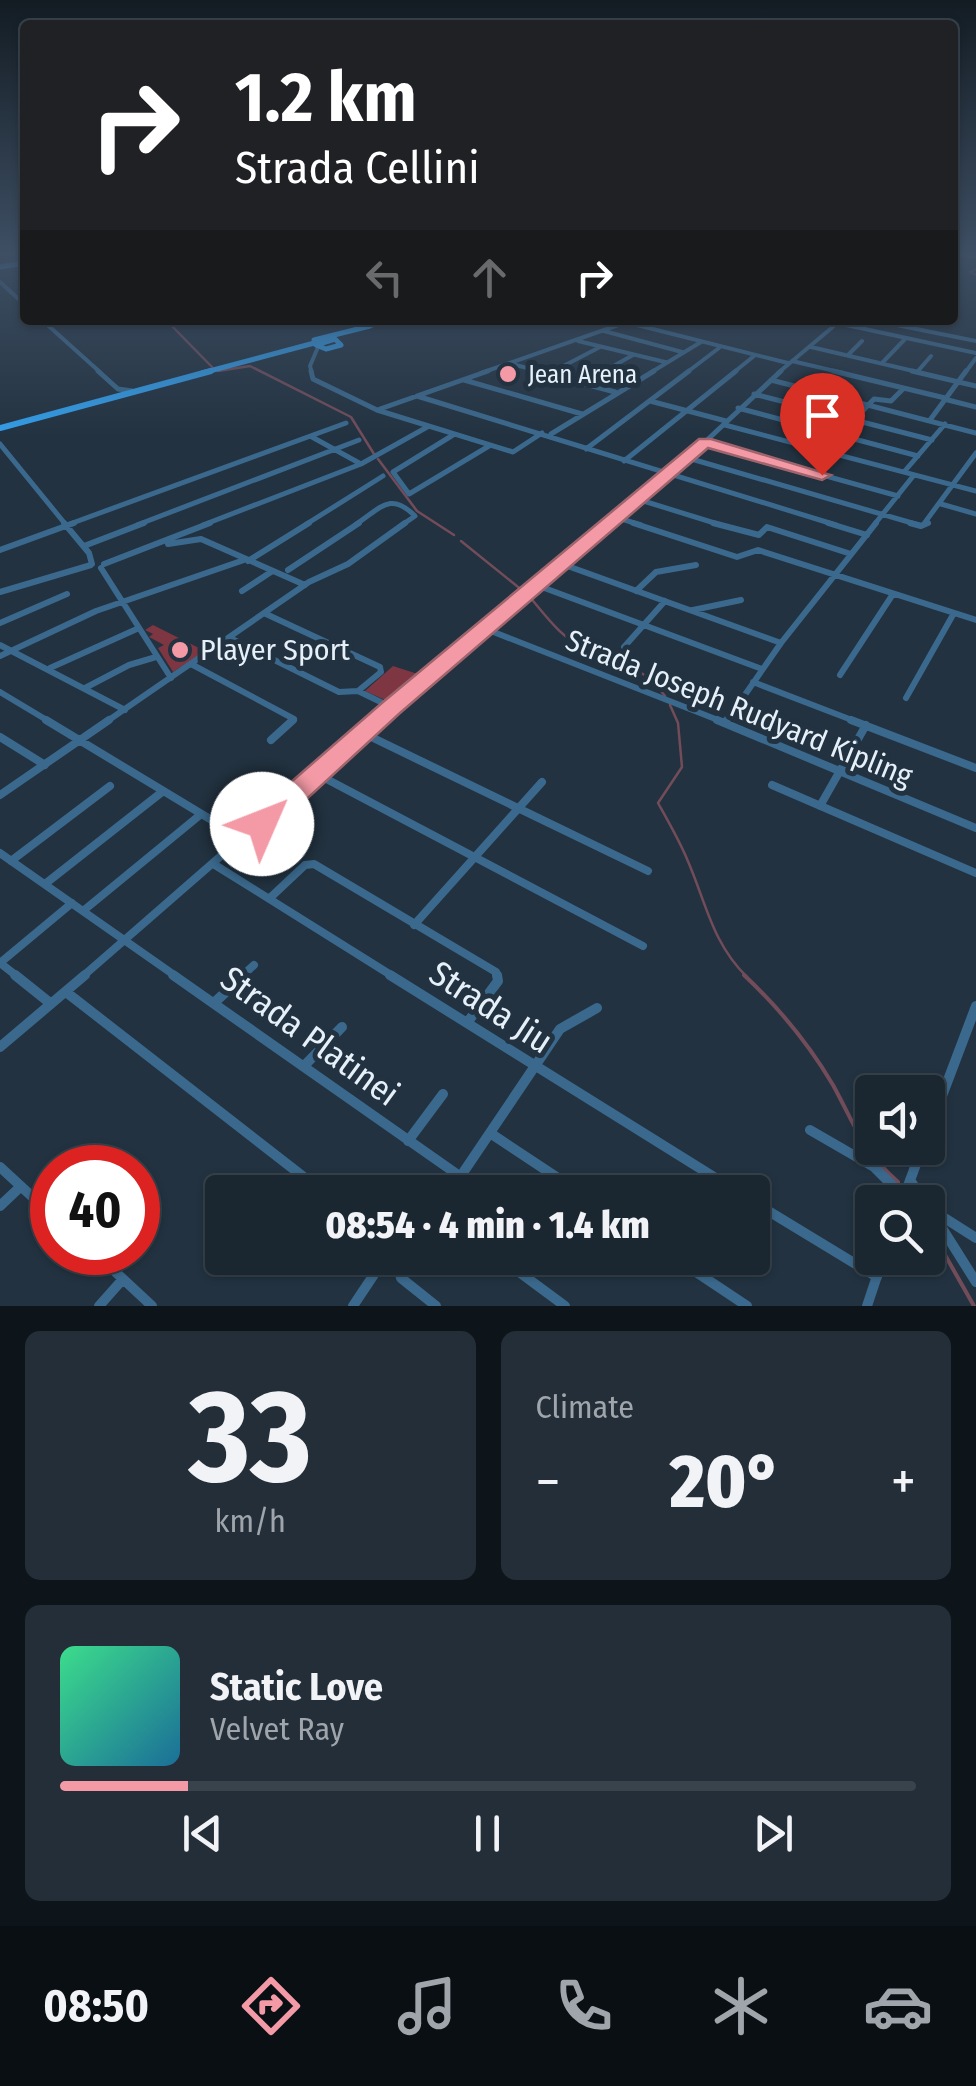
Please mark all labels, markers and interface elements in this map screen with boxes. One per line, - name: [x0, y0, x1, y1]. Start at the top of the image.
- text: 1.2 km: [235, 56, 417, 140]
- icon: right: [70, 60, 200, 190]
- text: Strada Cellini: [235, 141, 480, 195]
- icon: left: [357, 250, 412, 305]
- icon: ahead: [462, 250, 517, 305]
- icon: right: [567, 250, 622, 305]
- place label: Jean Arena: [528, 360, 637, 390]
- marker: Jean Arena: [497, 363, 519, 385]
- pin: [780, 373, 865, 476]
- icon: arrive: [795, 388, 850, 443]
- street label: Strada Joseph Rudyard Kipling: [560, 622, 918, 794]
- place label: Player Sport: [200, 632, 350, 668]
- marker: Player Sport: [169, 639, 191, 661]
- position arrow: [210, 772, 314, 876]
- street label: Strada Jiu: [422, 952, 560, 1062]
- street label: Strada Platinei: [213, 957, 407, 1115]
- map controls: [855, 1075, 945, 1275]
- button: sound: [855, 1075, 945, 1165]
- speed limit sign: 40: [30, 1145, 160, 1275]
- button: search: [855, 1185, 945, 1275]
- text: 08:54 · 4 min · 1.4 km: [325, 1202, 650, 1248]
- text: 33: [189, 1359, 312, 1515]
- text: Climate: [536, 1388, 634, 1426]
- text: 20°: [670, 1437, 782, 1527]
- text: −: [536, 1449, 560, 1515]
- text: +: [891, 1449, 916, 1515]
- text: km/h: [215, 1502, 286, 1540]
- text: Static Love: [210, 1664, 383, 1710]
- text: Velvet Ray: [210, 1710, 344, 1748]
- icon: previous: [175, 1806, 230, 1861]
- icon: pause: [460, 1806, 515, 1861]
- icon: next: [746, 1806, 801, 1861]
- icon: directions: [236, 1971, 306, 2041]
- icon: music: [392, 1971, 462, 2041]
- icon: phone: [549, 1971, 619, 2041]
- icon: climate: [706, 1971, 776, 2041]
- icon: car: [863, 1971, 933, 2041]
- text: 08:50: [43, 1979, 149, 2033]

